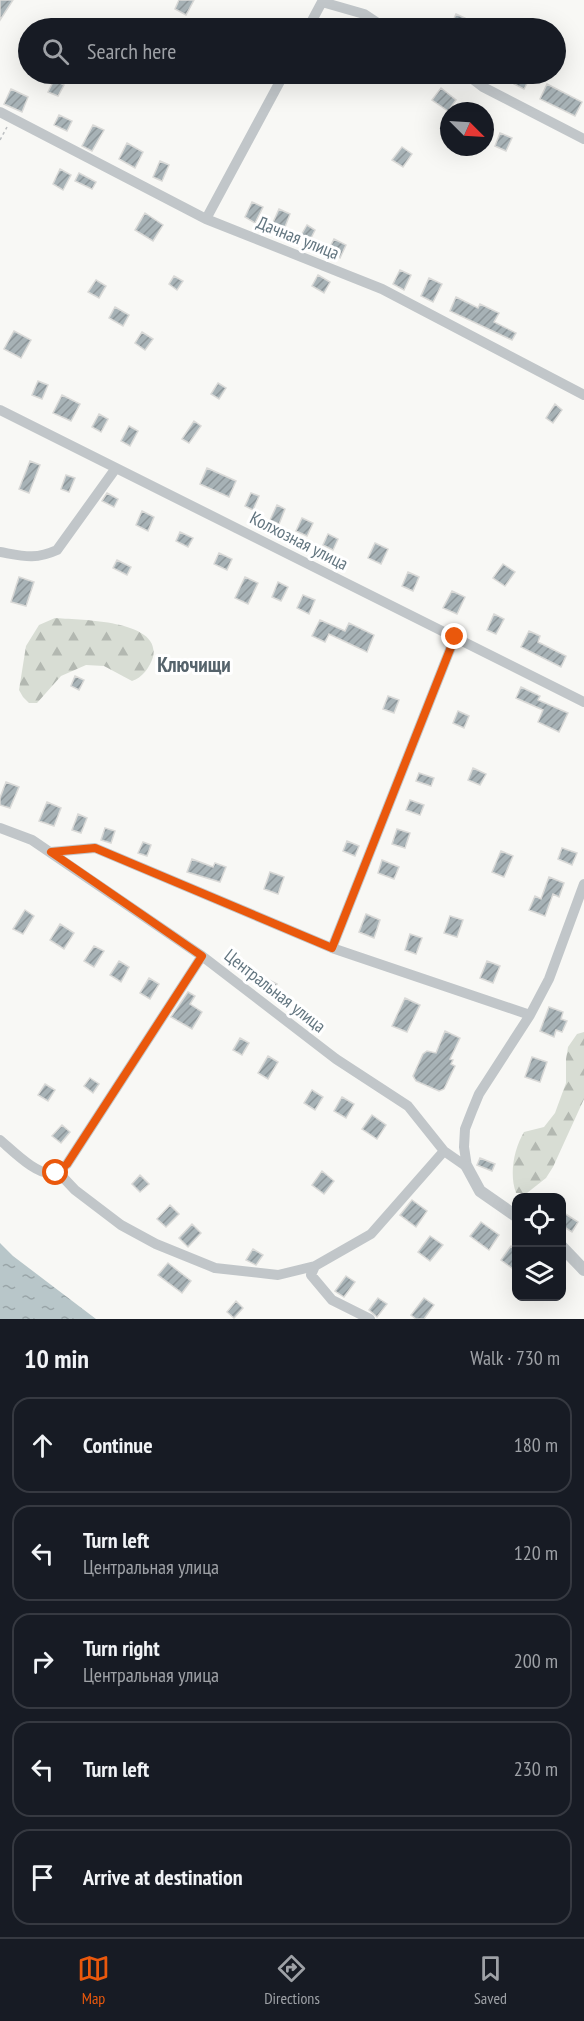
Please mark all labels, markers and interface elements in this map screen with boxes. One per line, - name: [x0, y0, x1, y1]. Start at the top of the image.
- search box: [18, 18, 566, 84]
- icon: search: [39, 35, 72, 68]
- text: Search here: [87, 37, 176, 65]
- north arrow: [440, 102, 494, 156]
- street label: Дачная улица: [254, 211, 343, 264]
- street label: Колхозная улица: [246, 506, 352, 575]
- route end: [441, 623, 467, 649]
- district label: Ключищи: [157, 651, 231, 678]
- street label: Центральная улица: [220, 944, 331, 1037]
- route start: [42, 1159, 68, 1185]
- map controls: [512, 1193, 566, 1301]
- button: locate: [512, 1193, 566, 1247]
- button: layers: [512, 1247, 566, 1301]
- text: 10 min: [24, 1342, 89, 1375]
- text: Walk · 730 m: [470, 1345, 560, 1371]
- icon: ahead: [26, 1429, 59, 1462]
- text: Continue: [83, 1431, 153, 1459]
- text: 180 m: [514, 1432, 558, 1458]
- text: Turn left: [83, 1526, 149, 1554]
- icon: left: [26, 1537, 59, 1570]
- text: 120 m: [514, 1540, 558, 1566]
- text: Центральная улица: [83, 1554, 219, 1580]
- text: Turn right: [83, 1634, 160, 1662]
- icon: right: [26, 1645, 59, 1678]
- text: 200 m: [514, 1648, 558, 1674]
- text: Центральная улица: [83, 1662, 219, 1688]
- icon: left: [26, 1753, 59, 1786]
- text: Turn left: [83, 1755, 149, 1783]
- text: 230 m: [514, 1756, 558, 1782]
- icon: arrive: [26, 1861, 59, 1894]
- text: Arrive at destination: [83, 1863, 243, 1891]
- tab: Map: [77, 1952, 110, 2008]
- tab: Directions: [264, 1952, 320, 2008]
- tab: Saved: [474, 1952, 507, 2008]

